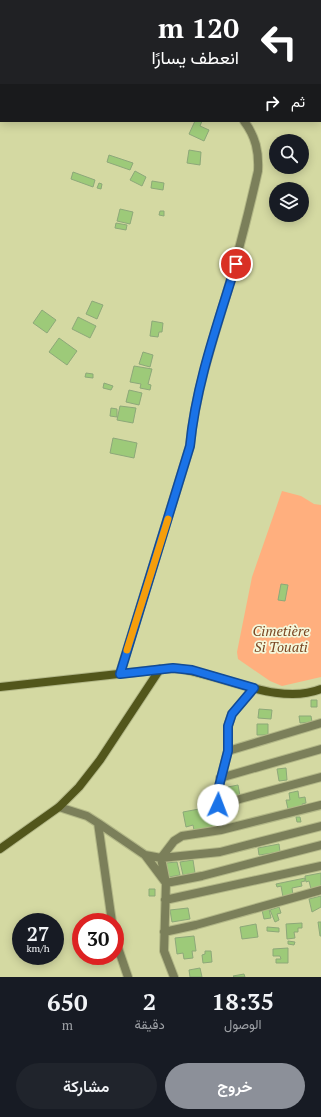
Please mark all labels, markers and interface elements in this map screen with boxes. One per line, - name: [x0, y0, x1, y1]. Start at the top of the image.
- text: 120 m: [158, 9, 239, 46]
- icon: left: [253, 16, 305, 68]
- text: انعطف يسارًا: [152, 45, 239, 69]
- text: ثم: [291, 91, 305, 111]
- icon: right: [261, 92, 283, 114]
- map controls: [269, 134, 309, 222]
- button: search: [269, 134, 309, 174]
- button: layers: [269, 182, 309, 222]
- pin: [219, 247, 253, 281]
- icon: arrive: [225, 253, 247, 275]
- park label: Cimetière Si Touati: [252, 621, 310, 656]
- position arrow: [197, 784, 239, 826]
- speed limit sign: 30: [72, 913, 124, 965]
- text: 27: [27, 920, 49, 947]
- text: km/h: [26, 942, 50, 955]
- text: 2: [143, 985, 156, 1017]
- text: 18:35: [212, 985, 274, 1017]
- text: 650: [47, 986, 88, 1018]
- text: دقيقة: [135, 1015, 165, 1033]
- text: الوصول: [224, 1015, 262, 1033]
- text: m: [62, 1016, 73, 1034]
- button: مشاركة: [16, 1063, 157, 1109]
- button: خروج: [165, 1063, 305, 1109]

